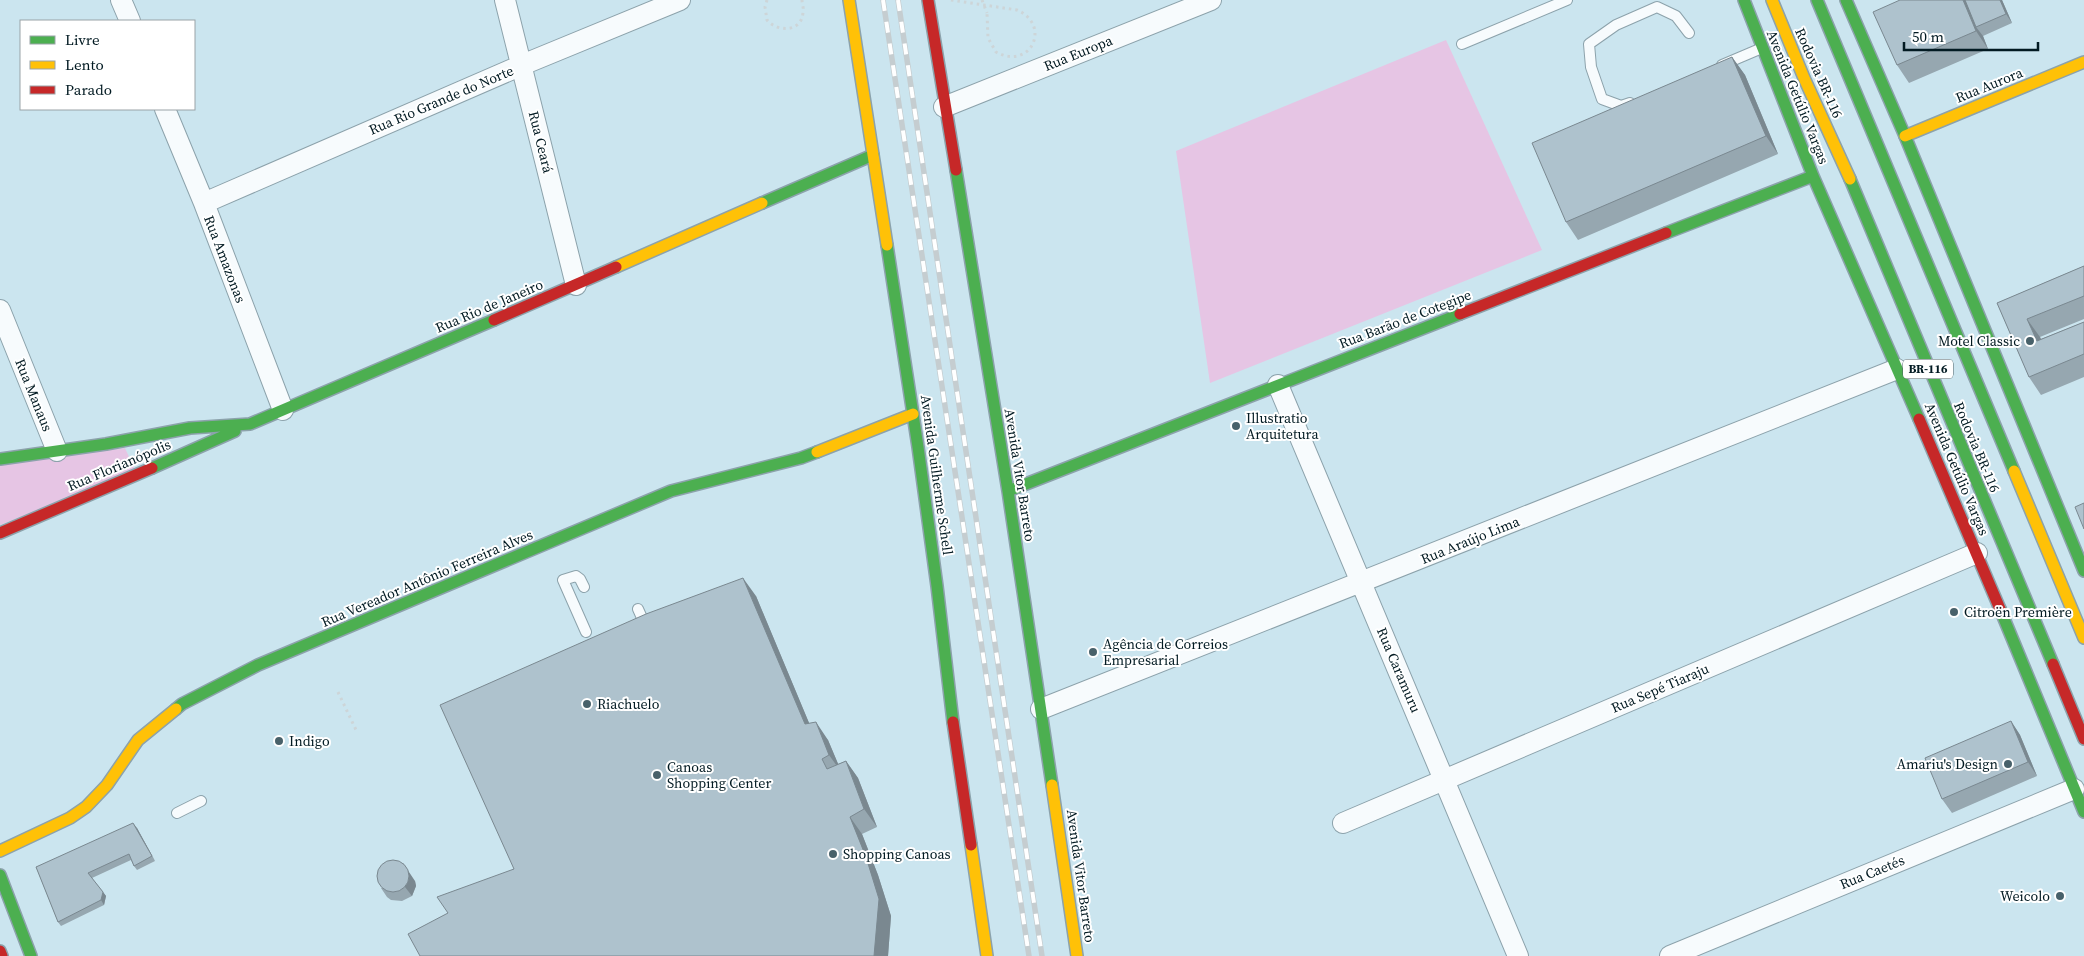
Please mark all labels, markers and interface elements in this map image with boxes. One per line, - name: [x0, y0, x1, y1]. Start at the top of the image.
- legend: [20, 20, 195, 110]
- scale bar: [1904, 20, 2038, 52]
- street label: Rodovia BR-116: [1790, 25, 1848, 121]
- text: 50 m: [1912, 26, 1944, 47]
- street label: Avenida Getúlio Vargas: [1762, 27, 1834, 167]
- text: Livre: [65, 29, 100, 50]
- street label: Rua Europa: [1041, 30, 1116, 76]
- text: Lento: [65, 54, 104, 75]
- street label: Rua Rio Grande do Norte: [366, 60, 516, 140]
- street label: Rua Aurora: [1952, 62, 2026, 108]
- text: Parado: [65, 79, 112, 100]
- street label: Rua Ceará: [524, 109, 559, 176]
- street label: Rua Amazonas: [199, 212, 251, 306]
- street label: Rua Rio de Janeiro: [432, 274, 546, 338]
- street label: Rua Barão de Cotegipe: [1336, 285, 1474, 353]
- place label: Motel Classic: [1938, 331, 2020, 351]
- marker: Motel Classic: [2024, 335, 2036, 347]
- street label: Rua Manaus: [10, 356, 58, 434]
- road number: BR-116: [1903, 359, 1953, 378]
- street label: Avenida Guilherme Schell: [916, 394, 958, 556]
- street label: Avenida Getúlio Vargas: [1920, 399, 1994, 539]
- street label: Rodovia BR-116: [1949, 399, 2005, 495]
- street label: Avenida Vitor Barreto: [1000, 407, 1040, 543]
- place label: Illustratio Arquitetura: [1246, 408, 1319, 444]
- marker: Illustratio Arquitetura: [1230, 420, 1242, 432]
- street label: Rua Florianópolis: [64, 434, 174, 496]
- street label: Rua Araújo Lima: [1418, 511, 1523, 569]
- street label: Rua Vereador Antônio Ferreira Alves: [318, 524, 536, 632]
- place label: Citroën Première: [1964, 602, 2072, 622]
- marker: Citroën Première: [1948, 606, 1960, 618]
- street label: Rua Caramuru: [1372, 624, 1426, 716]
- place label: Agência de Correios Empresarial: [1103, 634, 1228, 670]
- marker: Agência de Correios Empresarial: [1087, 646, 1099, 658]
- street label: Rua Sepé Tiaraju: [1608, 658, 1712, 718]
- place label: Riachuelo: [597, 694, 660, 714]
- marker: Riachuelo: [581, 698, 593, 710]
- place label: Indigo: [289, 731, 330, 751]
- marker: Indigo: [273, 735, 285, 747]
- place label: Amariu's Design: [1897, 754, 1999, 774]
- place label: Canoas Shopping Center: [667, 757, 771, 793]
- marker: Amariu's Design: [2002, 758, 2014, 770]
- marker: Canoas Shopping Center: [651, 769, 663, 781]
- street label: Avenida Vitor Barreto: [1062, 808, 1100, 944]
- place label: Shopping Canoas: [843, 844, 951, 864]
- marker: Shopping Canoas: [827, 848, 839, 860]
- street label: Rua Caetés: [1837, 850, 1907, 894]
- place label: Weicolo: [2000, 886, 2050, 906]
- marker: Weicolo: [2054, 890, 2066, 902]

